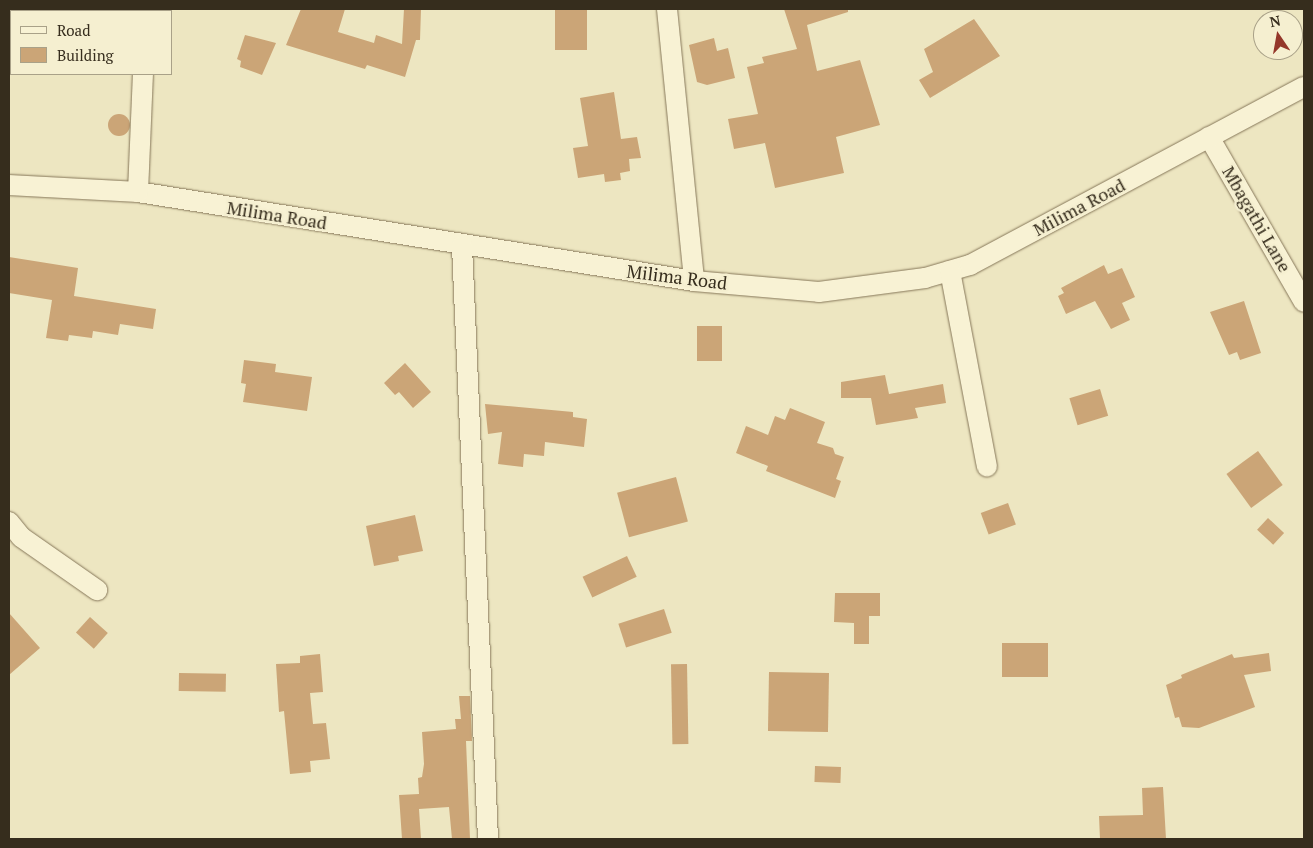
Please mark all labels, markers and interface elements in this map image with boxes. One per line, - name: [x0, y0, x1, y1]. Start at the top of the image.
- legend: [10, 10, 172, 75]
- north arrow: [1253, 10, 1303, 60]
- text: N: [1268, 10, 1282, 31]
- text: Road: [57, 20, 90, 40]
- text: Building: [57, 45, 114, 65]
- street label: Mbagathi Lane: [1218, 162, 1296, 276]
- street label: Milima Road: [1029, 174, 1129, 240]
- street label: Milima Road: [225, 196, 329, 234]
- street label: Milima Road: [626, 260, 728, 294]

